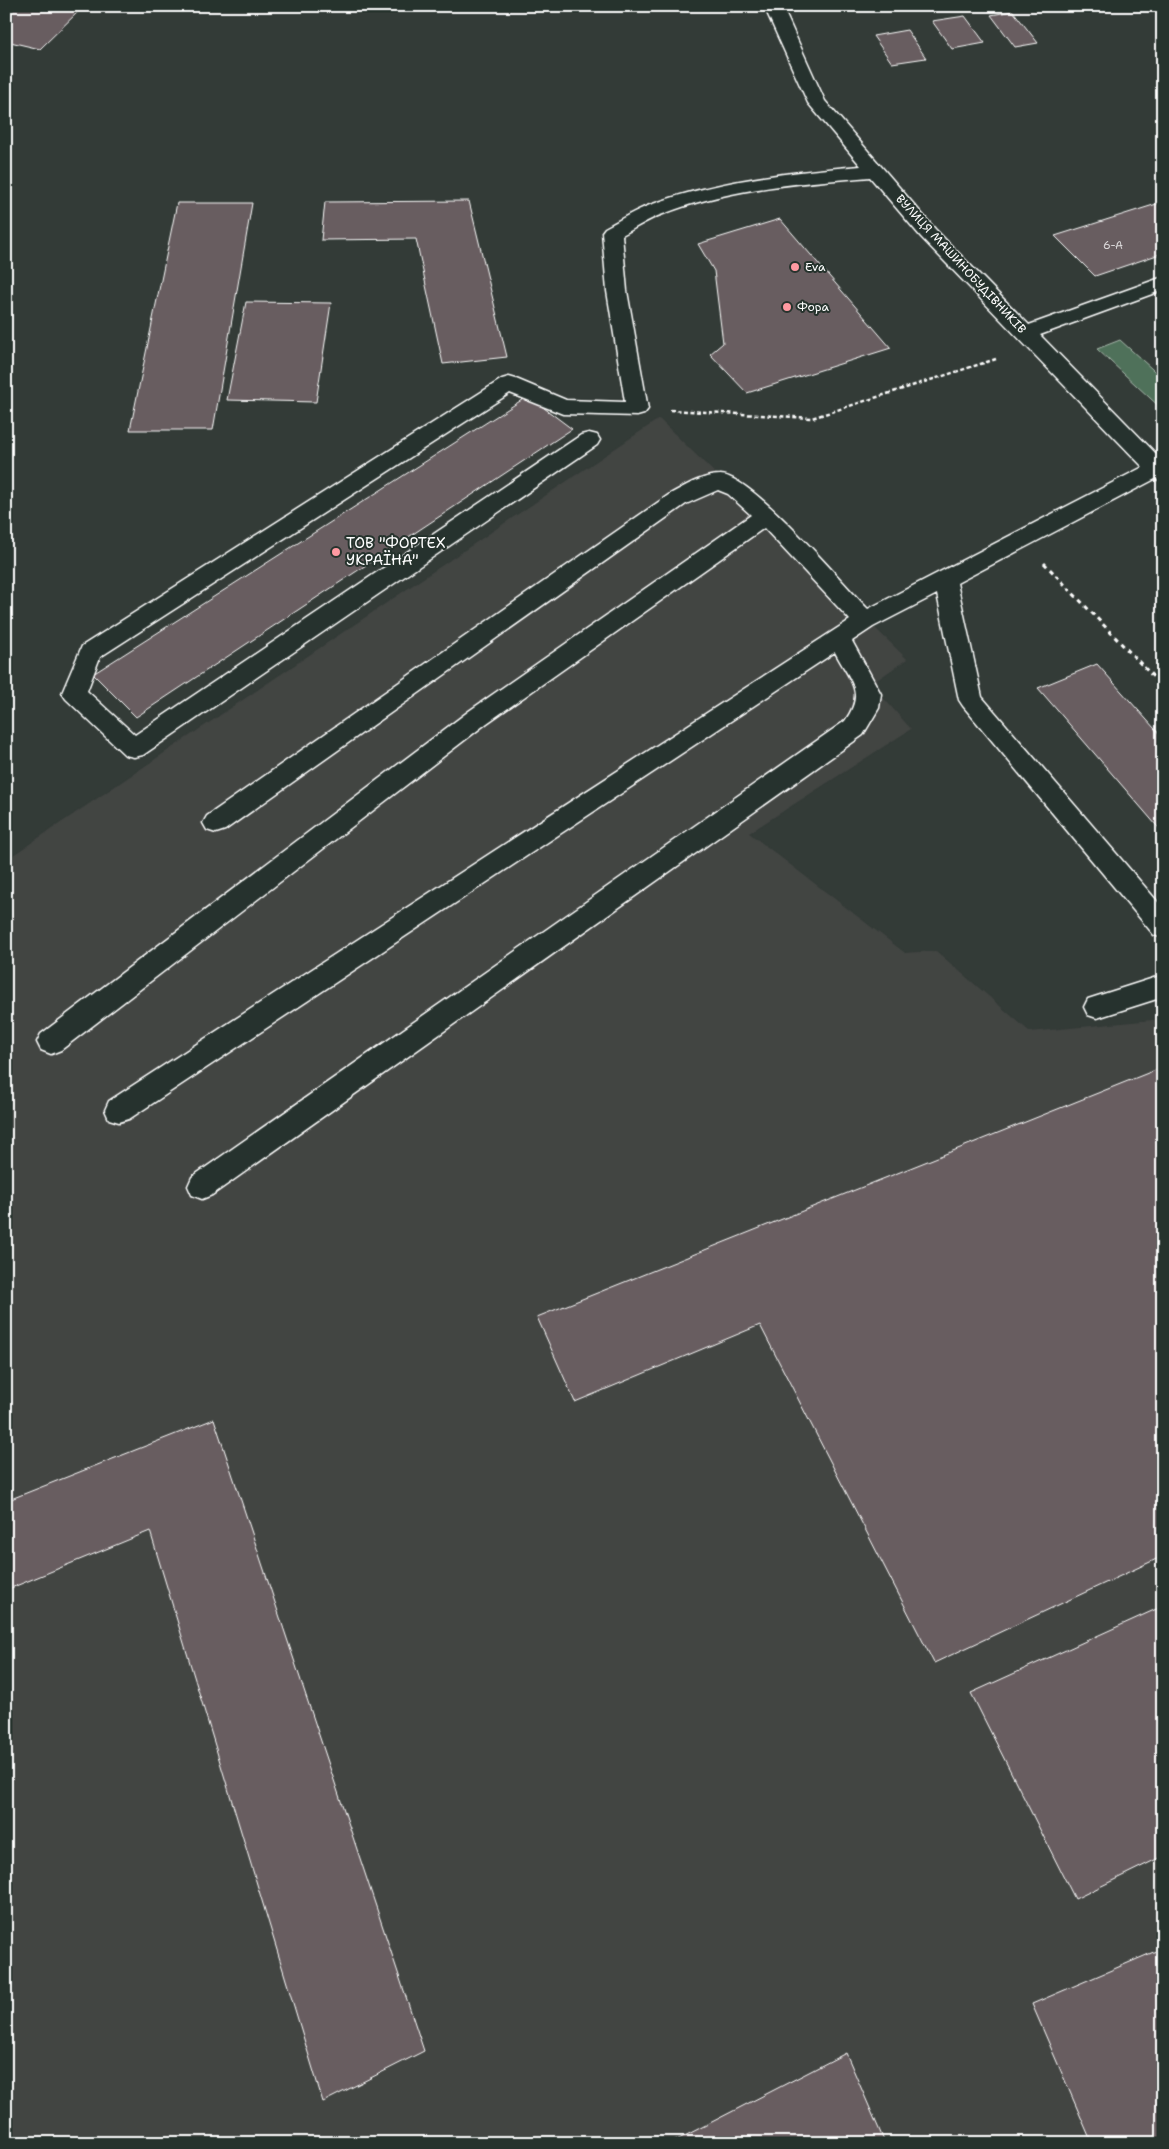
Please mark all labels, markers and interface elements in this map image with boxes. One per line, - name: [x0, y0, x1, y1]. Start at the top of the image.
- street label: ВУЛИЦЯ МАШИНОБУДІВНИКІВ: [892, 191, 1030, 337]
- house number: 6-А: [1103, 238, 1123, 253]
- place label: Eva: [805, 259, 826, 275]
- marker: Eva: [789, 261, 801, 273]
- place label: Фора: [797, 299, 830, 315]
- marker: Фора: [781, 301, 793, 313]
- place label: ТОВ "ФОРТЕХ УКРАЇНА": [346, 533, 446, 570]
- marker: ТОВ "ФОРТЕХ УКРАЇНА": [330, 546, 342, 558]

